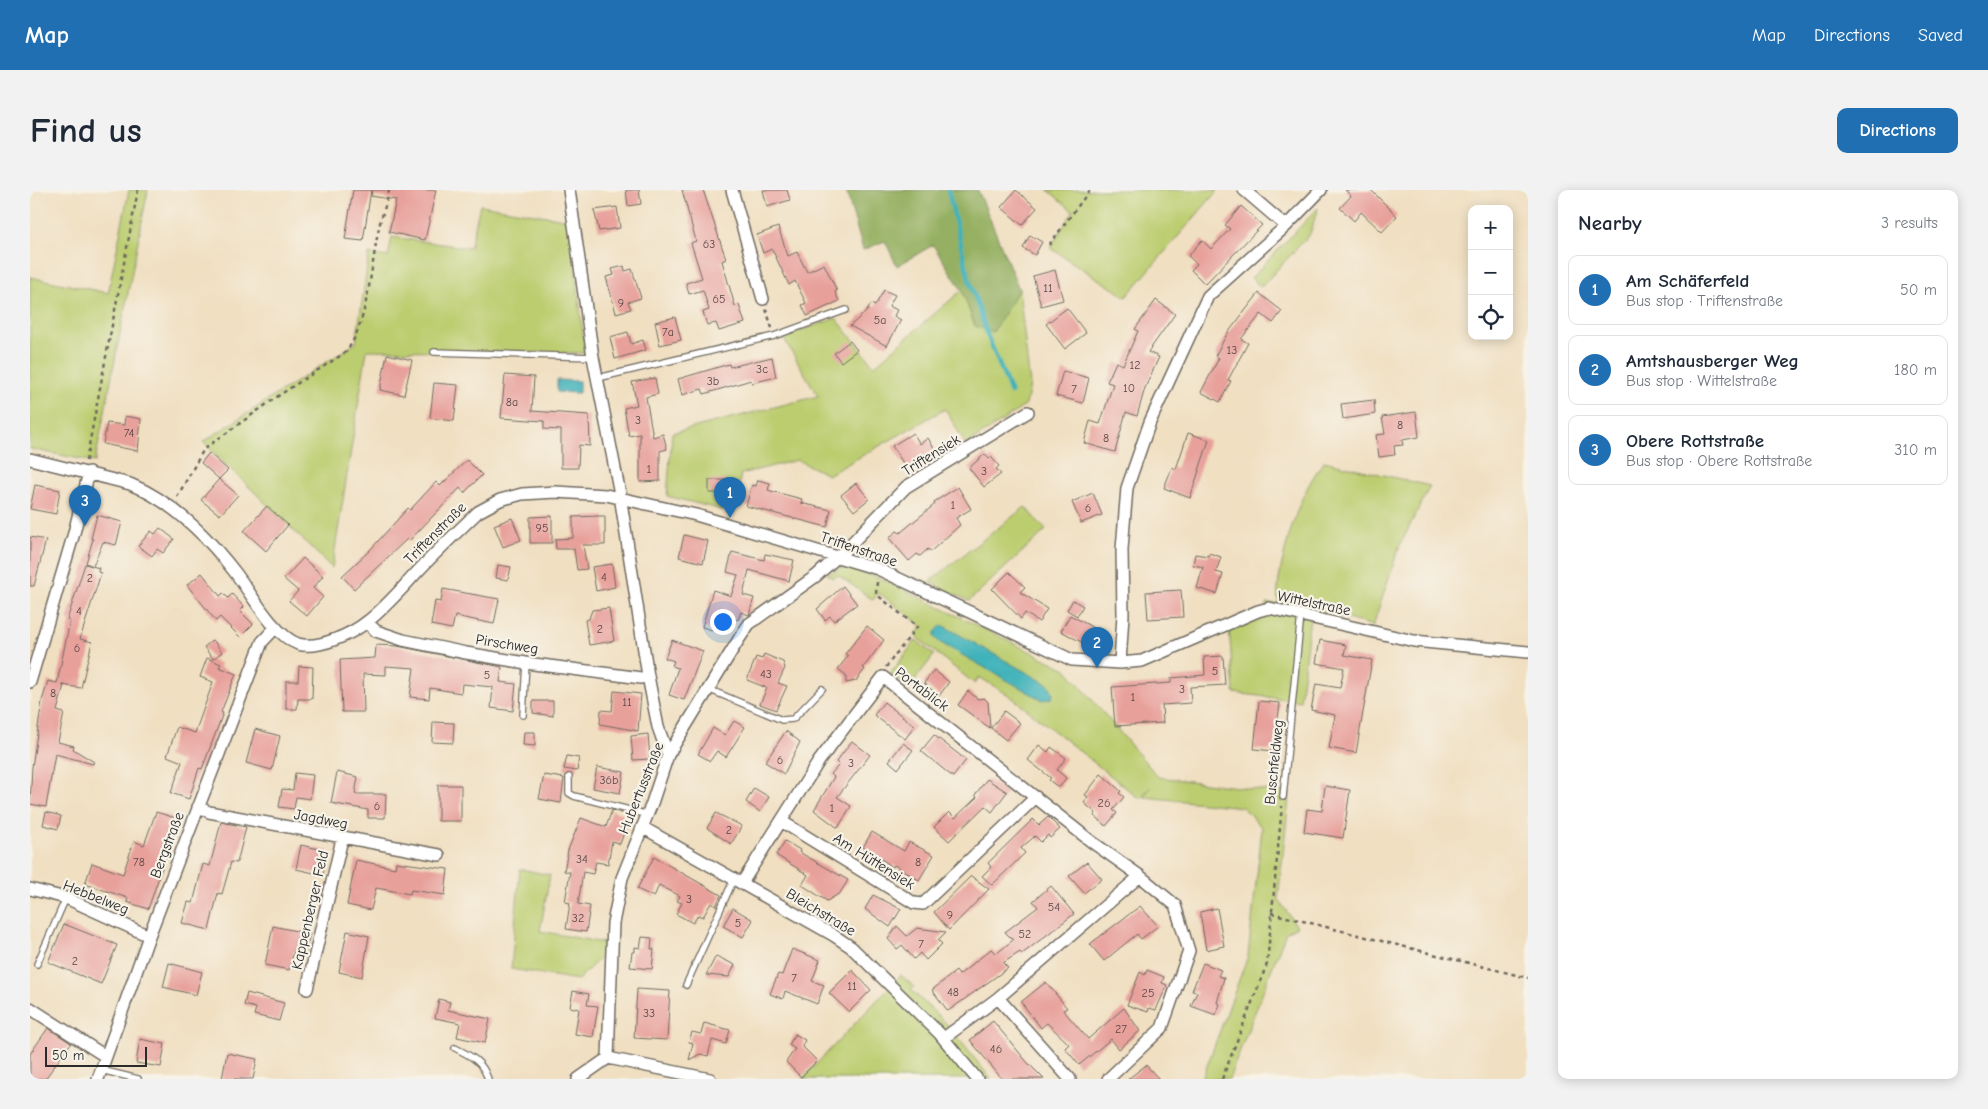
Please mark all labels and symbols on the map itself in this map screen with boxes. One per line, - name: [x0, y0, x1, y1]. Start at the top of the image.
- house number: 63: [703, 237, 715, 251]
- house number: 11: [1043, 281, 1053, 295]
- house number: 65: [712, 292, 726, 306]
- house number: 9: [618, 296, 624, 310]
- house number: 5a: [874, 313, 886, 327]
- house number: 7a: [662, 325, 674, 339]
- house number: 13: [1227, 343, 1237, 357]
- house number: 12: [1129, 358, 1141, 372]
- house number: 3c: [756, 362, 768, 376]
- house number: 3b: [707, 374, 719, 388]
- house number: 10: [1123, 381, 1135, 395]
- house number: 7: [1071, 382, 1077, 396]
- house number: 8a: [506, 395, 518, 409]
- house number: 3: [635, 413, 641, 427]
- house number: 8: [1397, 418, 1403, 432]
- house number: 74: [124, 426, 134, 440]
- street label: Triftensiek: [898, 430, 964, 480]
- house number: 8: [1103, 431, 1109, 445]
- house number: 1: [647, 462, 652, 476]
- house number: 3: [981, 464, 987, 478]
- pin: 1: [714, 477, 746, 518]
- pin: 3: [69, 485, 101, 526]
- street label: Triftenstraße: [400, 498, 470, 568]
- house number: 1: [951, 498, 956, 512]
- house number: 6: [1085, 501, 1091, 515]
- house number: 95: [536, 521, 548, 535]
- street label: Triftenstraße: [818, 527, 900, 571]
- house number: 4: [601, 570, 607, 584]
- house number: 2: [87, 571, 93, 585]
- street label: Wittelstraße: [1276, 586, 1353, 620]
- house number: 4: [76, 604, 82, 618]
- your location: [710, 609, 736, 635]
- house number: 2: [597, 622, 603, 636]
- pin: 2: [1081, 627, 1113, 668]
- street label: Pirschweg: [474, 630, 540, 658]
- house number: 6: [74, 641, 80, 655]
- street label: Portablick: [892, 663, 953, 715]
- house number: 5: [1212, 664, 1218, 678]
- house number: 43: [760, 667, 772, 681]
- house number: 5: [484, 668, 490, 682]
- house number: 3: [1179, 682, 1185, 696]
- house number: 8: [50, 686, 56, 700]
- house number: 1: [1131, 690, 1136, 704]
- house number: 11: [622, 695, 632, 709]
- street label: Buschfeldweg: [1261, 719, 1287, 805]
- street label: Hubertusstraße: [614, 739, 668, 837]
- house number: 6: [777, 753, 783, 767]
- house number: 3: [848, 756, 854, 770]
- house number: 36b: [600, 773, 619, 787]
- house number: 26: [1098, 796, 1110, 810]
- house number: 6: [374, 799, 380, 813]
- house number: 1: [830, 801, 835, 815]
- street label: Jagdweg: [292, 805, 350, 833]
- street label: Bergstraße: [146, 809, 188, 881]
- house number: 2: [726, 823, 732, 837]
- street label: Am Hüttensiek: [830, 829, 919, 894]
- street label: Kappenberger Feld: [288, 849, 332, 971]
- house number: 34: [576, 852, 588, 866]
- house number: 78: [133, 855, 145, 869]
- house number: 8: [915, 855, 921, 869]
- street label: Hebbelweg: [60, 876, 132, 918]
- street label: Bleichstraße: [783, 884, 860, 940]
- house number: 3: [686, 892, 692, 906]
- house number: 54: [1048, 900, 1060, 914]
- house number: 9: [947, 908, 953, 922]
- house number: 32: [572, 911, 584, 925]
- house number: 5: [735, 916, 741, 930]
- house number: 52: [1019, 927, 1031, 941]
- house number: 7: [918, 937, 924, 951]
- house number: 2: [72, 954, 78, 968]
- house number: 7: [791, 971, 797, 985]
- house number: 11: [847, 979, 857, 993]
- house number: 48: [947, 985, 959, 999]
- house number: 25: [1142, 986, 1154, 1000]
- house number: 33: [643, 1006, 655, 1020]
- house number: 27: [1115, 1022, 1127, 1036]
- house number: 46: [990, 1042, 1002, 1056]
- scale bar: [45, 1044, 148, 1067]

